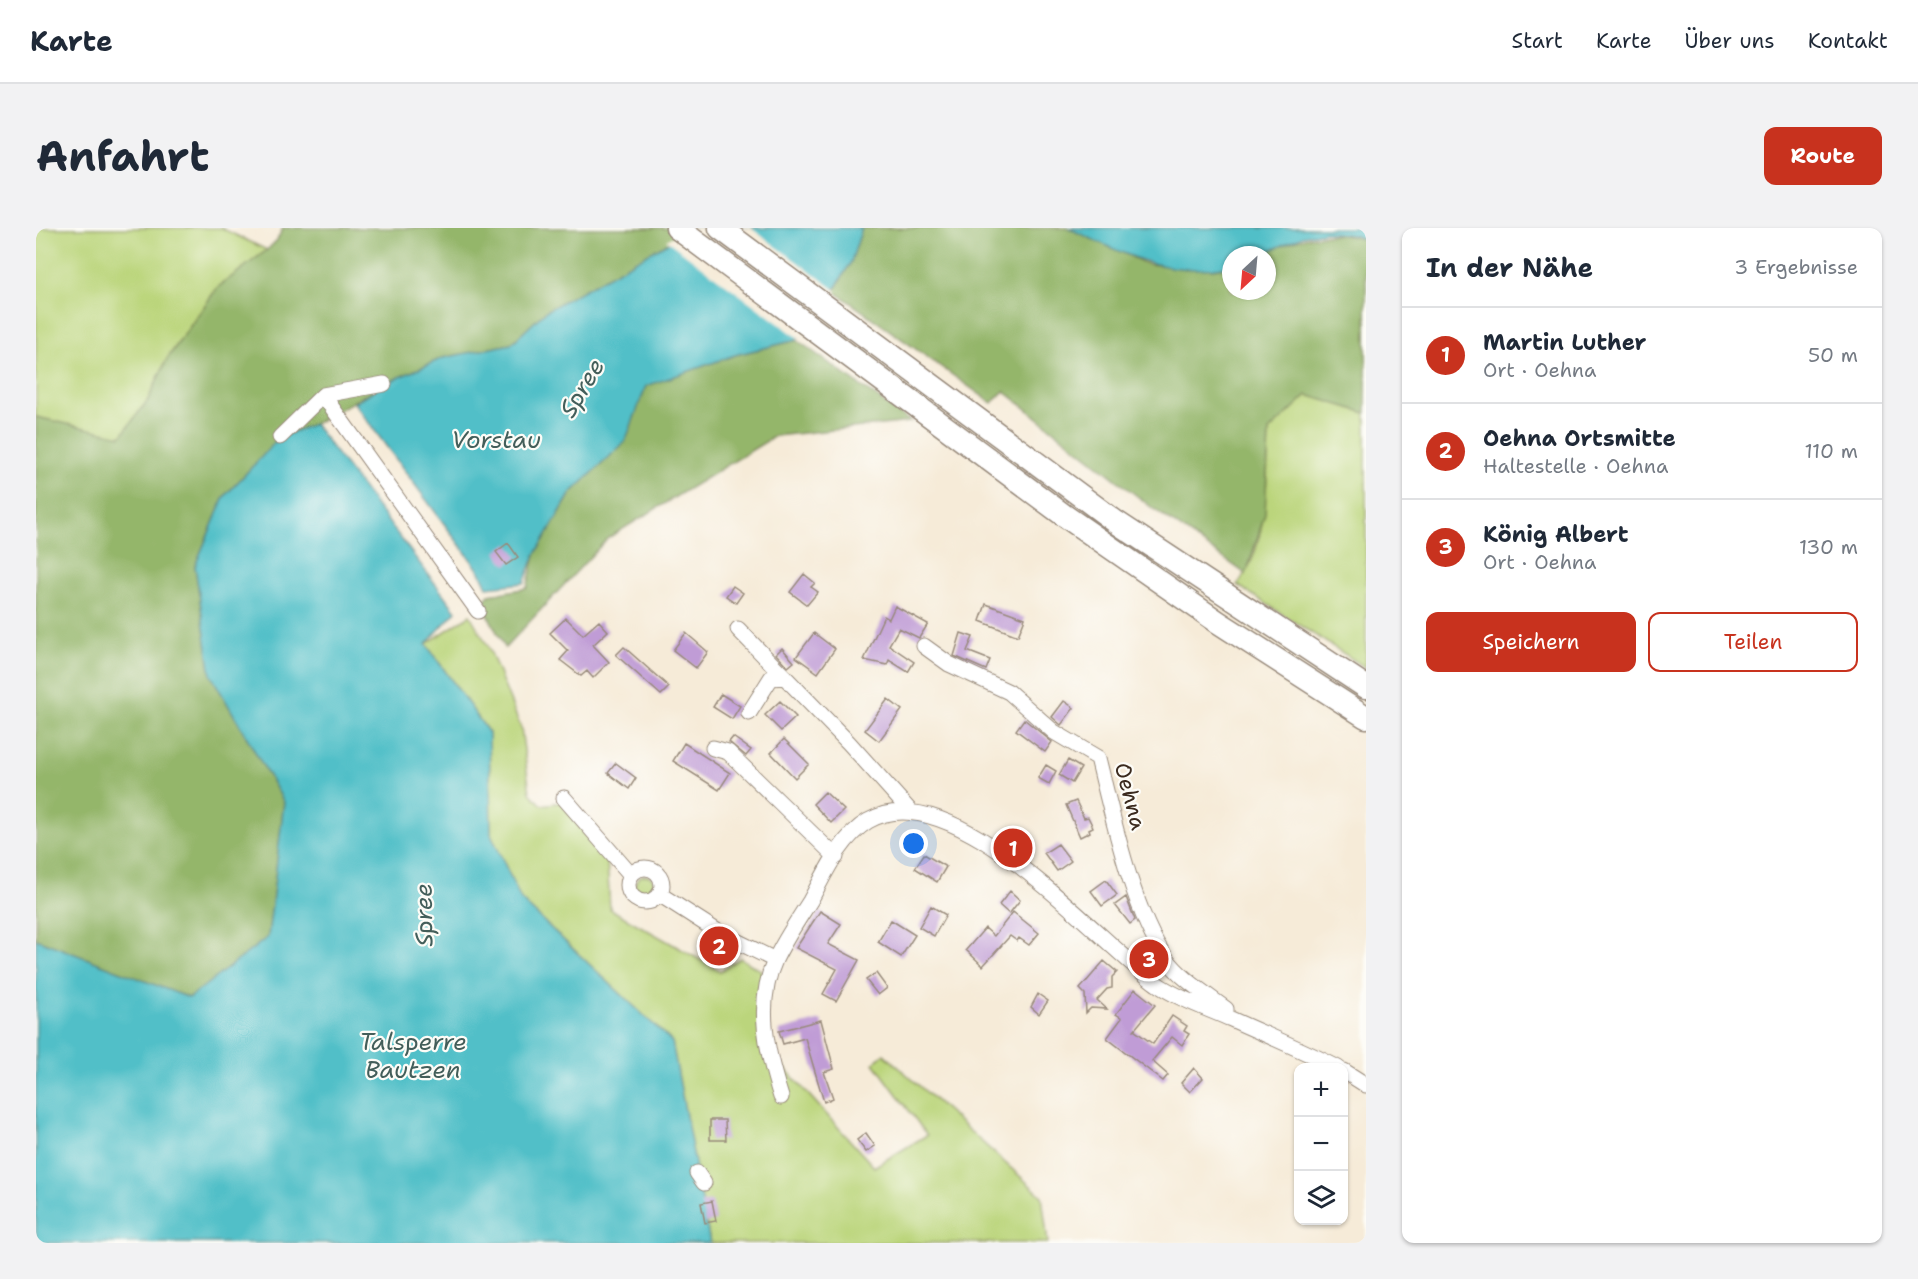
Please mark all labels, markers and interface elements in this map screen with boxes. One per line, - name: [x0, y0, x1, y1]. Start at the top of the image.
- text: Karte: [30, 22, 113, 60]
- text: Start: [1512, 27, 1563, 55]
- text: Karte: [1596, 27, 1652, 55]
- text: Über uns: [1685, 27, 1775, 55]
- text: Kontakt: [1808, 27, 1888, 55]
- button: Route: [1764, 127, 1882, 185]
- text: Anfahrt: [36, 128, 209, 184]
- north arrow: [1222, 246, 1276, 300]
- text: In der Nähe: [1426, 250, 1593, 285]
- text: 3 Ergebnisse: [1734, 254, 1858, 280]
- text: Martin Luther: [1483, 328, 1646, 357]
- text: 1: [1441, 342, 1450, 368]
- text: 50 m: [1808, 342, 1858, 368]
- water label: Spree: [552, 353, 612, 423]
- text: Ort · Oehna: [1483, 357, 1596, 383]
- water label: Vorstau: [451, 424, 541, 456]
- text: Oehna Ortsmitte: [1483, 424, 1676, 453]
- text: 2: [1439, 438, 1453, 464]
- text: 110 m: [1804, 438, 1858, 464]
- text: Haltestelle · Oehna: [1483, 453, 1668, 479]
- text: König Albert: [1483, 520, 1628, 549]
- text: 3: [1439, 534, 1453, 560]
- text: 130 m: [1799, 534, 1858, 560]
- text: Ort · Oehna: [1483, 549, 1596, 575]
- button: Speichern: [1426, 612, 1636, 672]
- button: Teilen: [1648, 612, 1858, 672]
- street label: Oehna: [1108, 759, 1153, 833]
- pin: 1: [994, 826, 1032, 870]
- your location: [899, 829, 928, 858]
- water label: Spree: [407, 883, 441, 947]
- pin: 2: [700, 924, 738, 968]
- pin: 3: [1130, 936, 1168, 982]
- water label: Talsperre Bautzen: [359, 1026, 467, 1086]
- map controls: [1294, 1063, 1348, 1225]
- button: +: [1294, 1063, 1348, 1117]
- button: −: [1294, 1117, 1348, 1171]
- button: layers: [1294, 1171, 1348, 1225]

